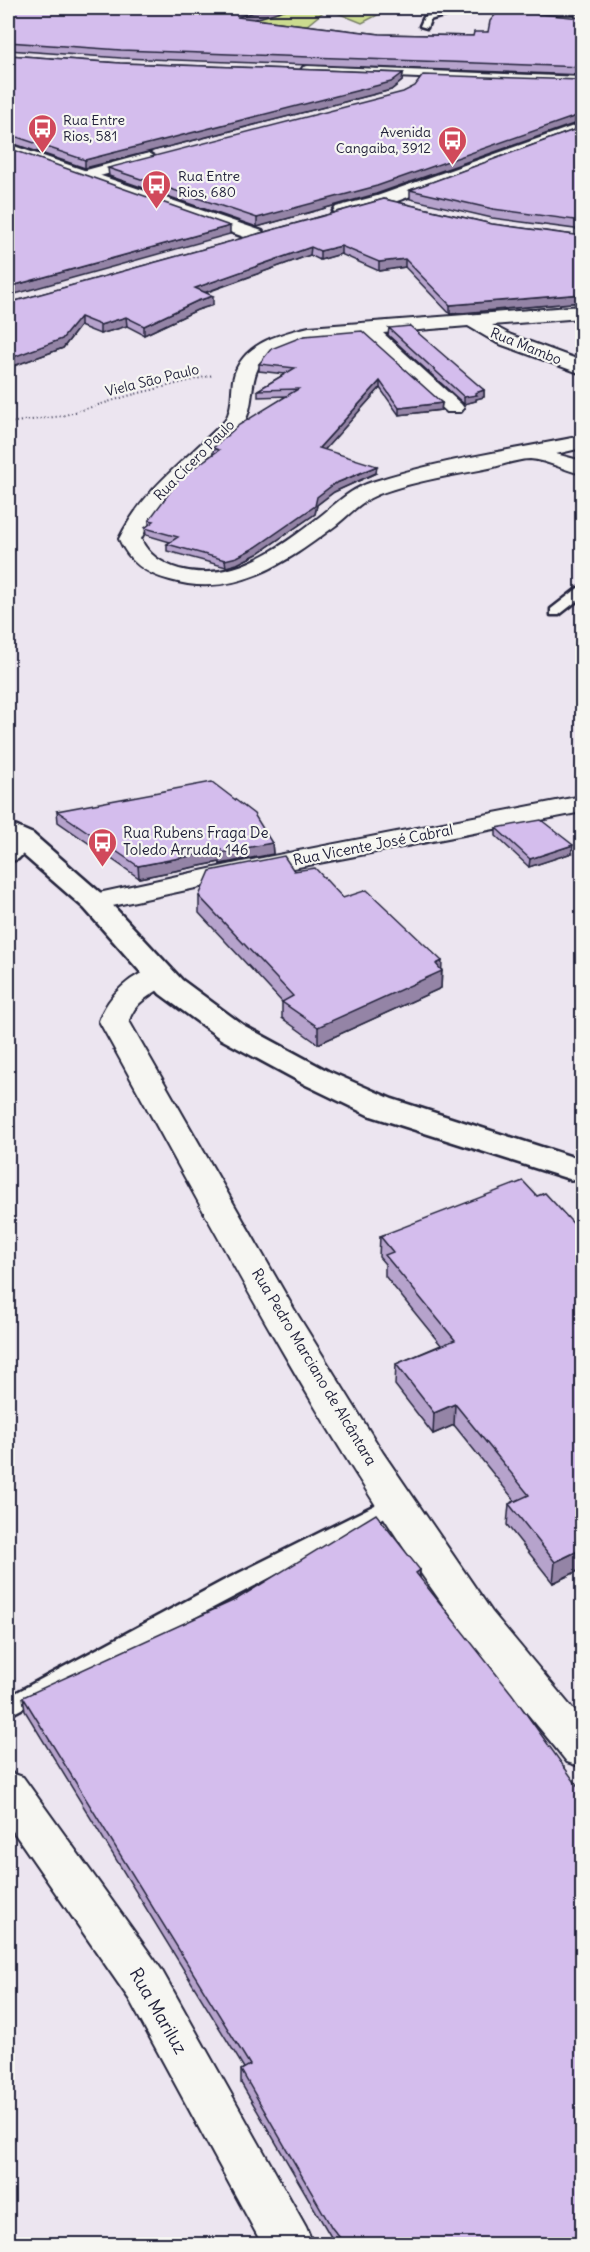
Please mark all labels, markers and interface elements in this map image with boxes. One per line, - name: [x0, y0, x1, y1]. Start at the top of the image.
- place label: Rua Entre Rios, 581: [63, 111, 125, 145]
- bus stop icon: Rua Entre Rios, 581: [26, 112, 58, 154]
- place label: Avenida Cangaiba, 3912: [336, 123, 431, 157]
- bus stop icon: Avenida Cangaiba, 3912: [436, 124, 468, 166]
- place label: Rua Entre Rios, 680: [178, 167, 240, 201]
- bus stop icon: Rua Entre Rios, 680: [141, 168, 173, 210]
- street label: Rua Mambo: [488, 324, 564, 369]
- street label: Viela São Paulo: [103, 360, 201, 400]
- street label: Rua Cícero Paulo: [150, 416, 238, 504]
- street label: Rua Vicente José Cabral: [291, 820, 454, 869]
- place label: Rua Rubens Fraga De Toledo Arruda, 146: [123, 823, 269, 859]
- bus stop icon: Rua Rubens Fraga De Toledo Arruda, 146: [86, 826, 118, 868]
- street label: Rua Pedro Marciano de Alcântara: [248, 1265, 381, 1469]
- street label: Rua Mariluz: [125, 1964, 192, 2058]

